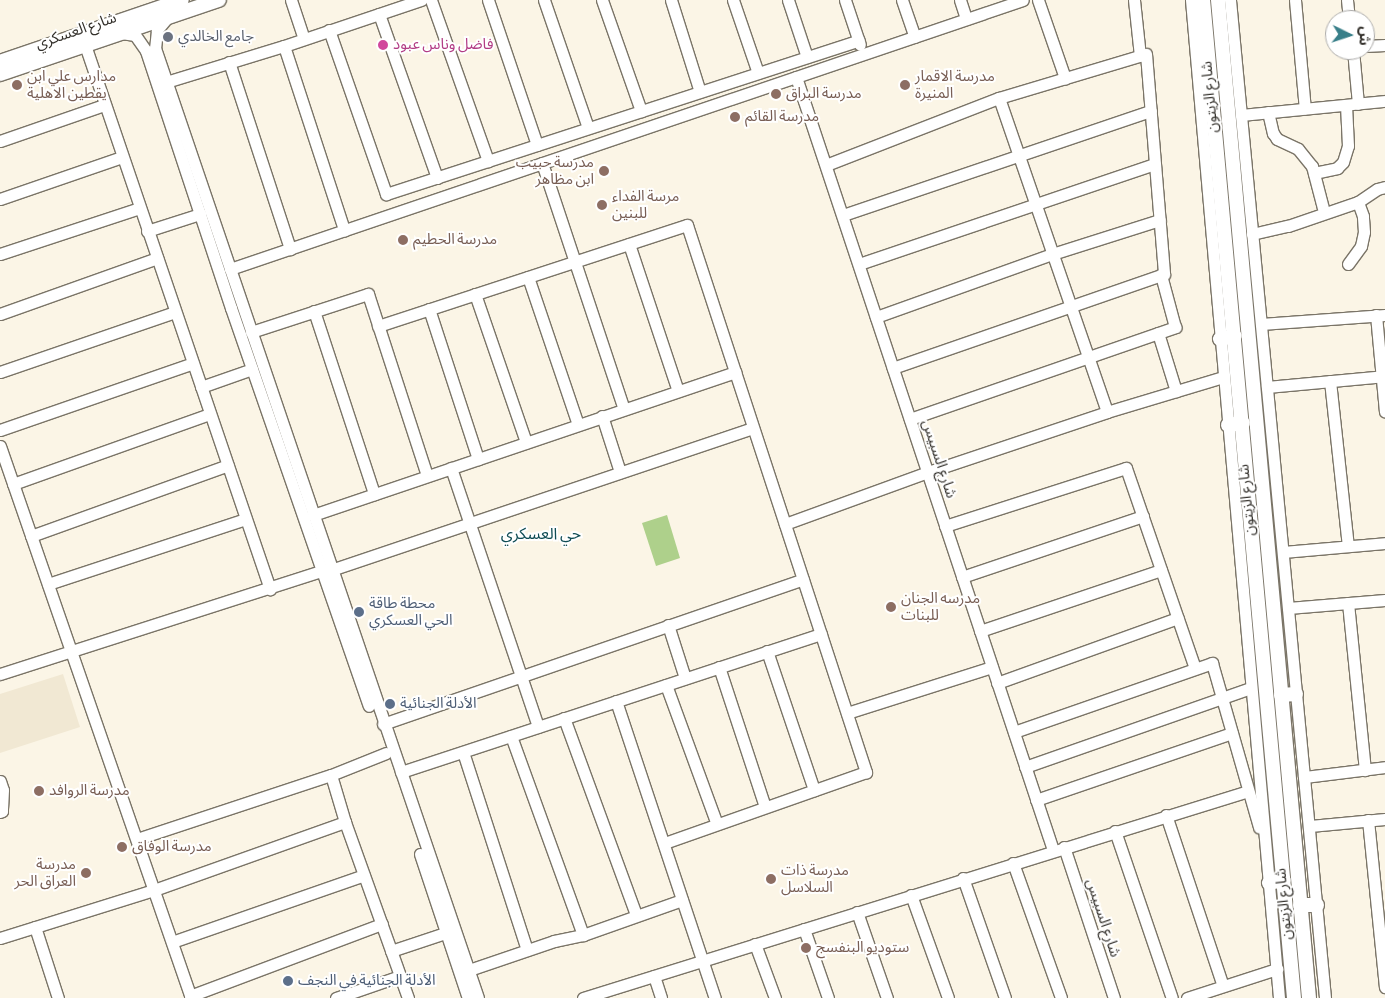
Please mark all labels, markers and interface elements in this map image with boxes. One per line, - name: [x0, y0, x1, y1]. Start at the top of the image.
- street label: شارع العسكري: [33, 9, 119, 53]
- north arrow: [1325, 10, 1375, 60]
- text: ش: [1355, 26, 1374, 46]
- place label: جامع الخالدي: [178, 28, 254, 46]
- marker: جامع الخالدي: [162, 31, 174, 43]
- place label: فاضل وناس عبود: [393, 36, 493, 54]
- marker: فاضل وناس عبود: [377, 39, 389, 51]
- street label: شارع الزيتون: [1198, 60, 1222, 134]
- place label: مدارس علي ابن يقطين الاهلية: [27, 67, 116, 102]
- place label: مدرسة الاقمار المنيرة: [915, 67, 995, 102]
- marker: مدارس علي ابن يقطين الاهلية: [11, 79, 23, 91]
- marker: مدرسة الاقمار المنيرة: [899, 79, 911, 91]
- place label: مدرسة البراق: [786, 85, 862, 103]
- marker: مدرسة البراق: [770, 88, 782, 100]
- place label: مدرسة القائم: [745, 108, 819, 126]
- marker: مدرسة القائم: [729, 111, 741, 123]
- place label: مدرسة حبيب ابن مظاهر: [516, 153, 594, 188]
- marker: مدرسة حبيب ابن مظاهر: [598, 165, 610, 177]
- place label: مرسة الفداء للبنين: [612, 187, 679, 222]
- marker: مرسة الفداء للبنين: [596, 199, 608, 211]
- place label: مدرسة الحطيم: [413, 231, 497, 249]
- marker: مدرسة الحطيم: [397, 234, 409, 246]
- street label: شارع السبيس: [918, 417, 960, 501]
- street label: شارع الزيتون: [1235, 463, 1259, 537]
- district label: حي العسكري: [501, 525, 581, 545]
- place label: مدرسه الجنان للبنات: [901, 589, 980, 624]
- place label: محطة طاقة الحي العسكري: [369, 594, 452, 629]
- marker: مدرسه الجنان للبنات: [885, 601, 897, 613]
- marker: محطة طاقة الحي العسكري: [353, 606, 365, 618]
- place label: الأدلة الجنائية: [400, 695, 476, 713]
- marker: الأدلة الجنائية: [384, 698, 396, 710]
- place label: مدرسة الروافد: [49, 782, 130, 800]
- marker: مدرسة الروافد: [33, 785, 45, 797]
- place label: مدرسة الوفاق: [132, 838, 212, 856]
- marker: مدرسة الوفاق: [116, 841, 128, 853]
- place label: مدرسة العراق الحر: [15, 855, 76, 890]
- place label: مدرسة ذات السلاسل: [781, 861, 849, 896]
- marker: مدرسة العراق الحر: [80, 867, 92, 879]
- street label: شارع الزيتون: [1272, 867, 1296, 941]
- marker: مدرسة ذات السلاسل: [765, 873, 777, 885]
- street label: شارع السبيس: [1082, 876, 1124, 960]
- place label: ستوديو البنفسج: [816, 939, 909, 957]
- marker: ستوديو البنفسج: [800, 942, 812, 954]
- place label: الأدلة الجنائية في النجف: [298, 972, 436, 990]
- marker: الأدلة الجنائية في النجف: [282, 975, 294, 987]

